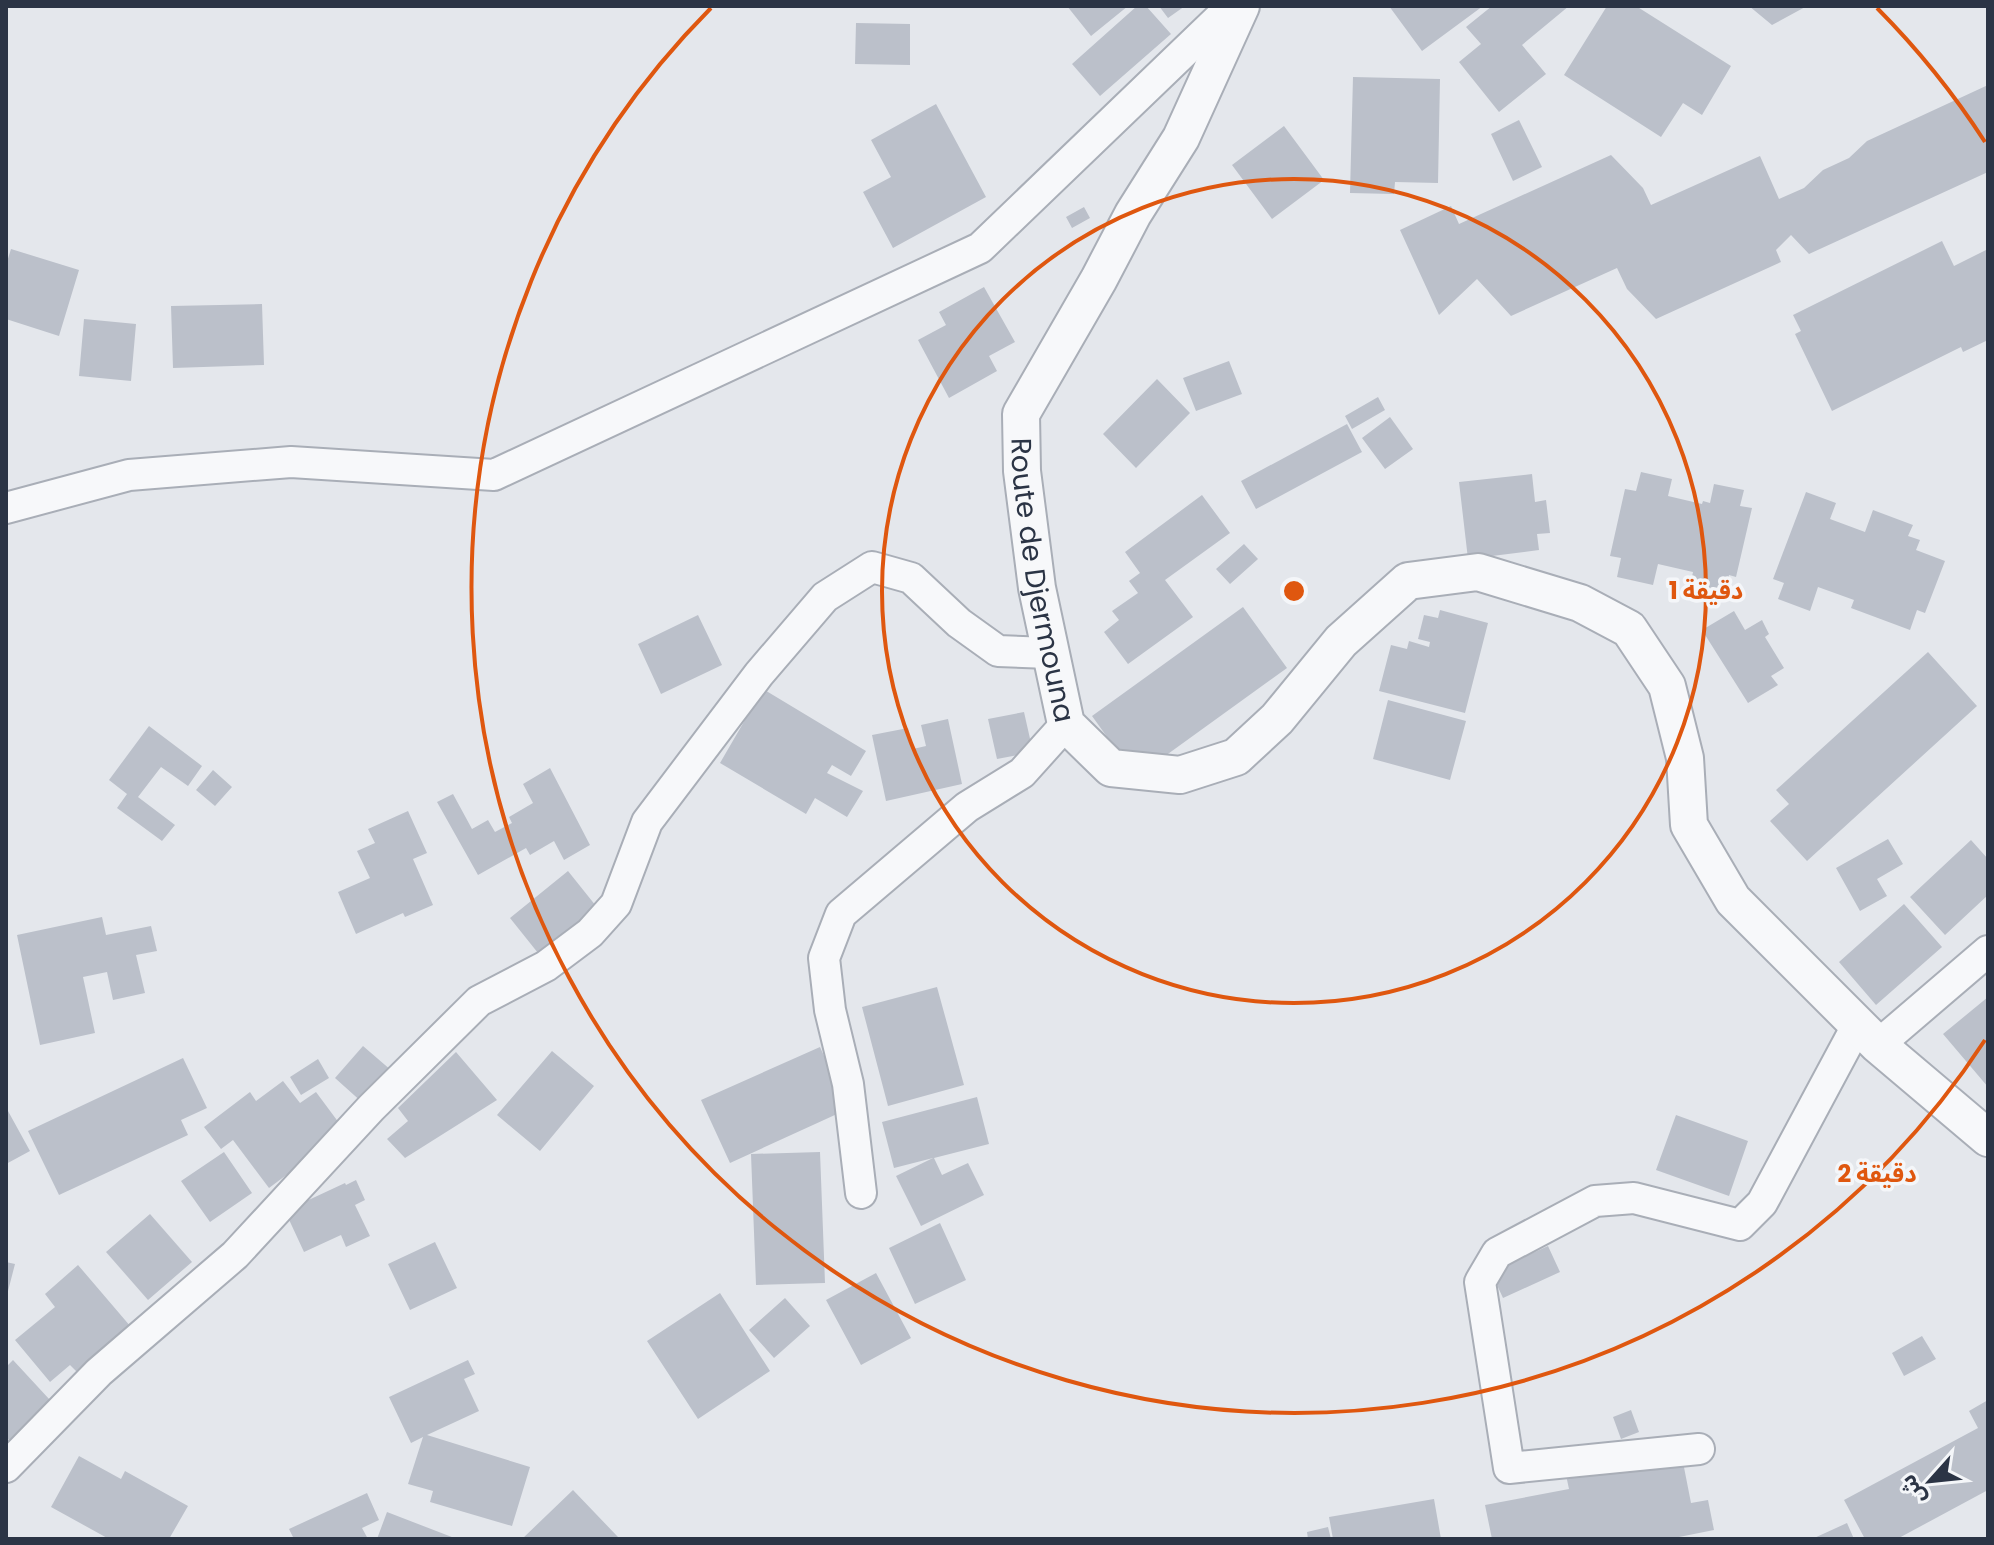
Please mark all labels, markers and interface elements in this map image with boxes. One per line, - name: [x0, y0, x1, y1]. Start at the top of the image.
- street label: Route de Djermouna: [1002, 438, 1085, 726]
- text: 1 دقيقة: [1669, 574, 1743, 607]
- centre of rings: [1280, 577, 1308, 605]
- text: 2 دقيقة: [1837, 1157, 1917, 1190]
- north arrow: [1890, 1441, 1970, 1521]
- text: ش: [1892, 1469, 1933, 1510]

